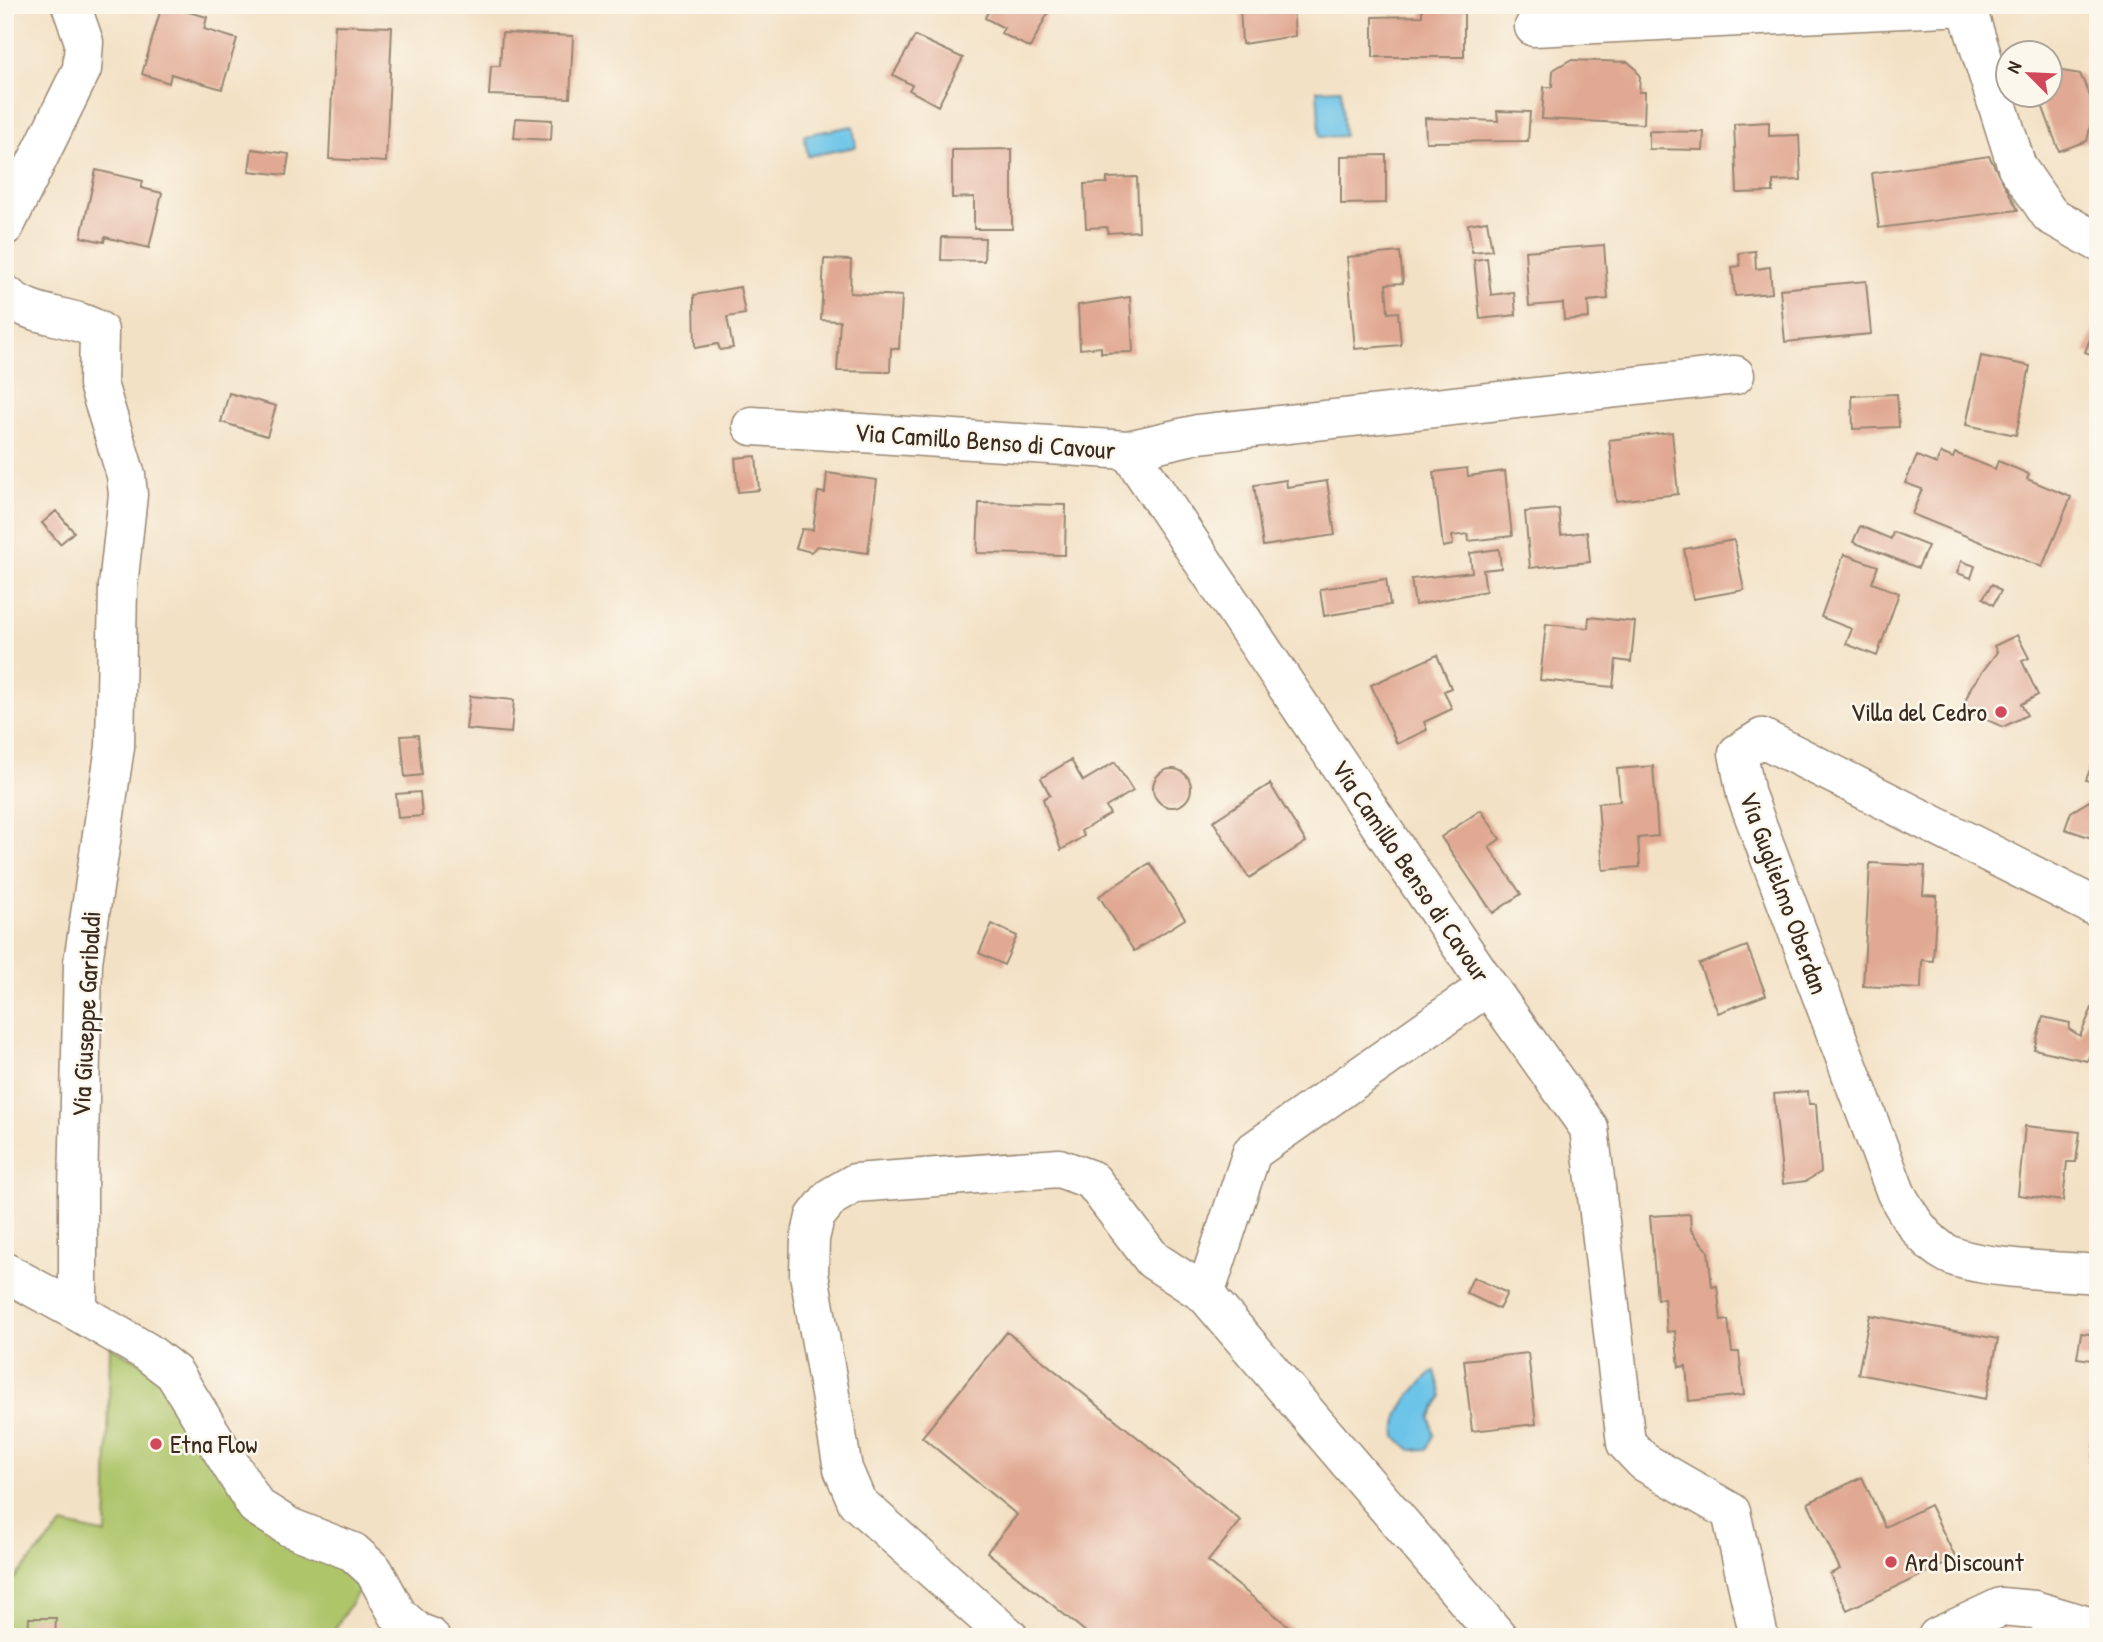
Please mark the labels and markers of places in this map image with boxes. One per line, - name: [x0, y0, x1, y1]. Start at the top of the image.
- place label: Villa del Cedro: [1851, 694, 1987, 729]
- marker: Villa del Cedro: [1993, 704, 2009, 720]
- place label: Etna Flow: [170, 1426, 258, 1461]
- marker: Etna Flow: [148, 1436, 164, 1452]
- place label: Ard Discount: [1905, 1544, 2025, 1579]
- marker: Ard Discount: [1883, 1554, 1899, 1570]

